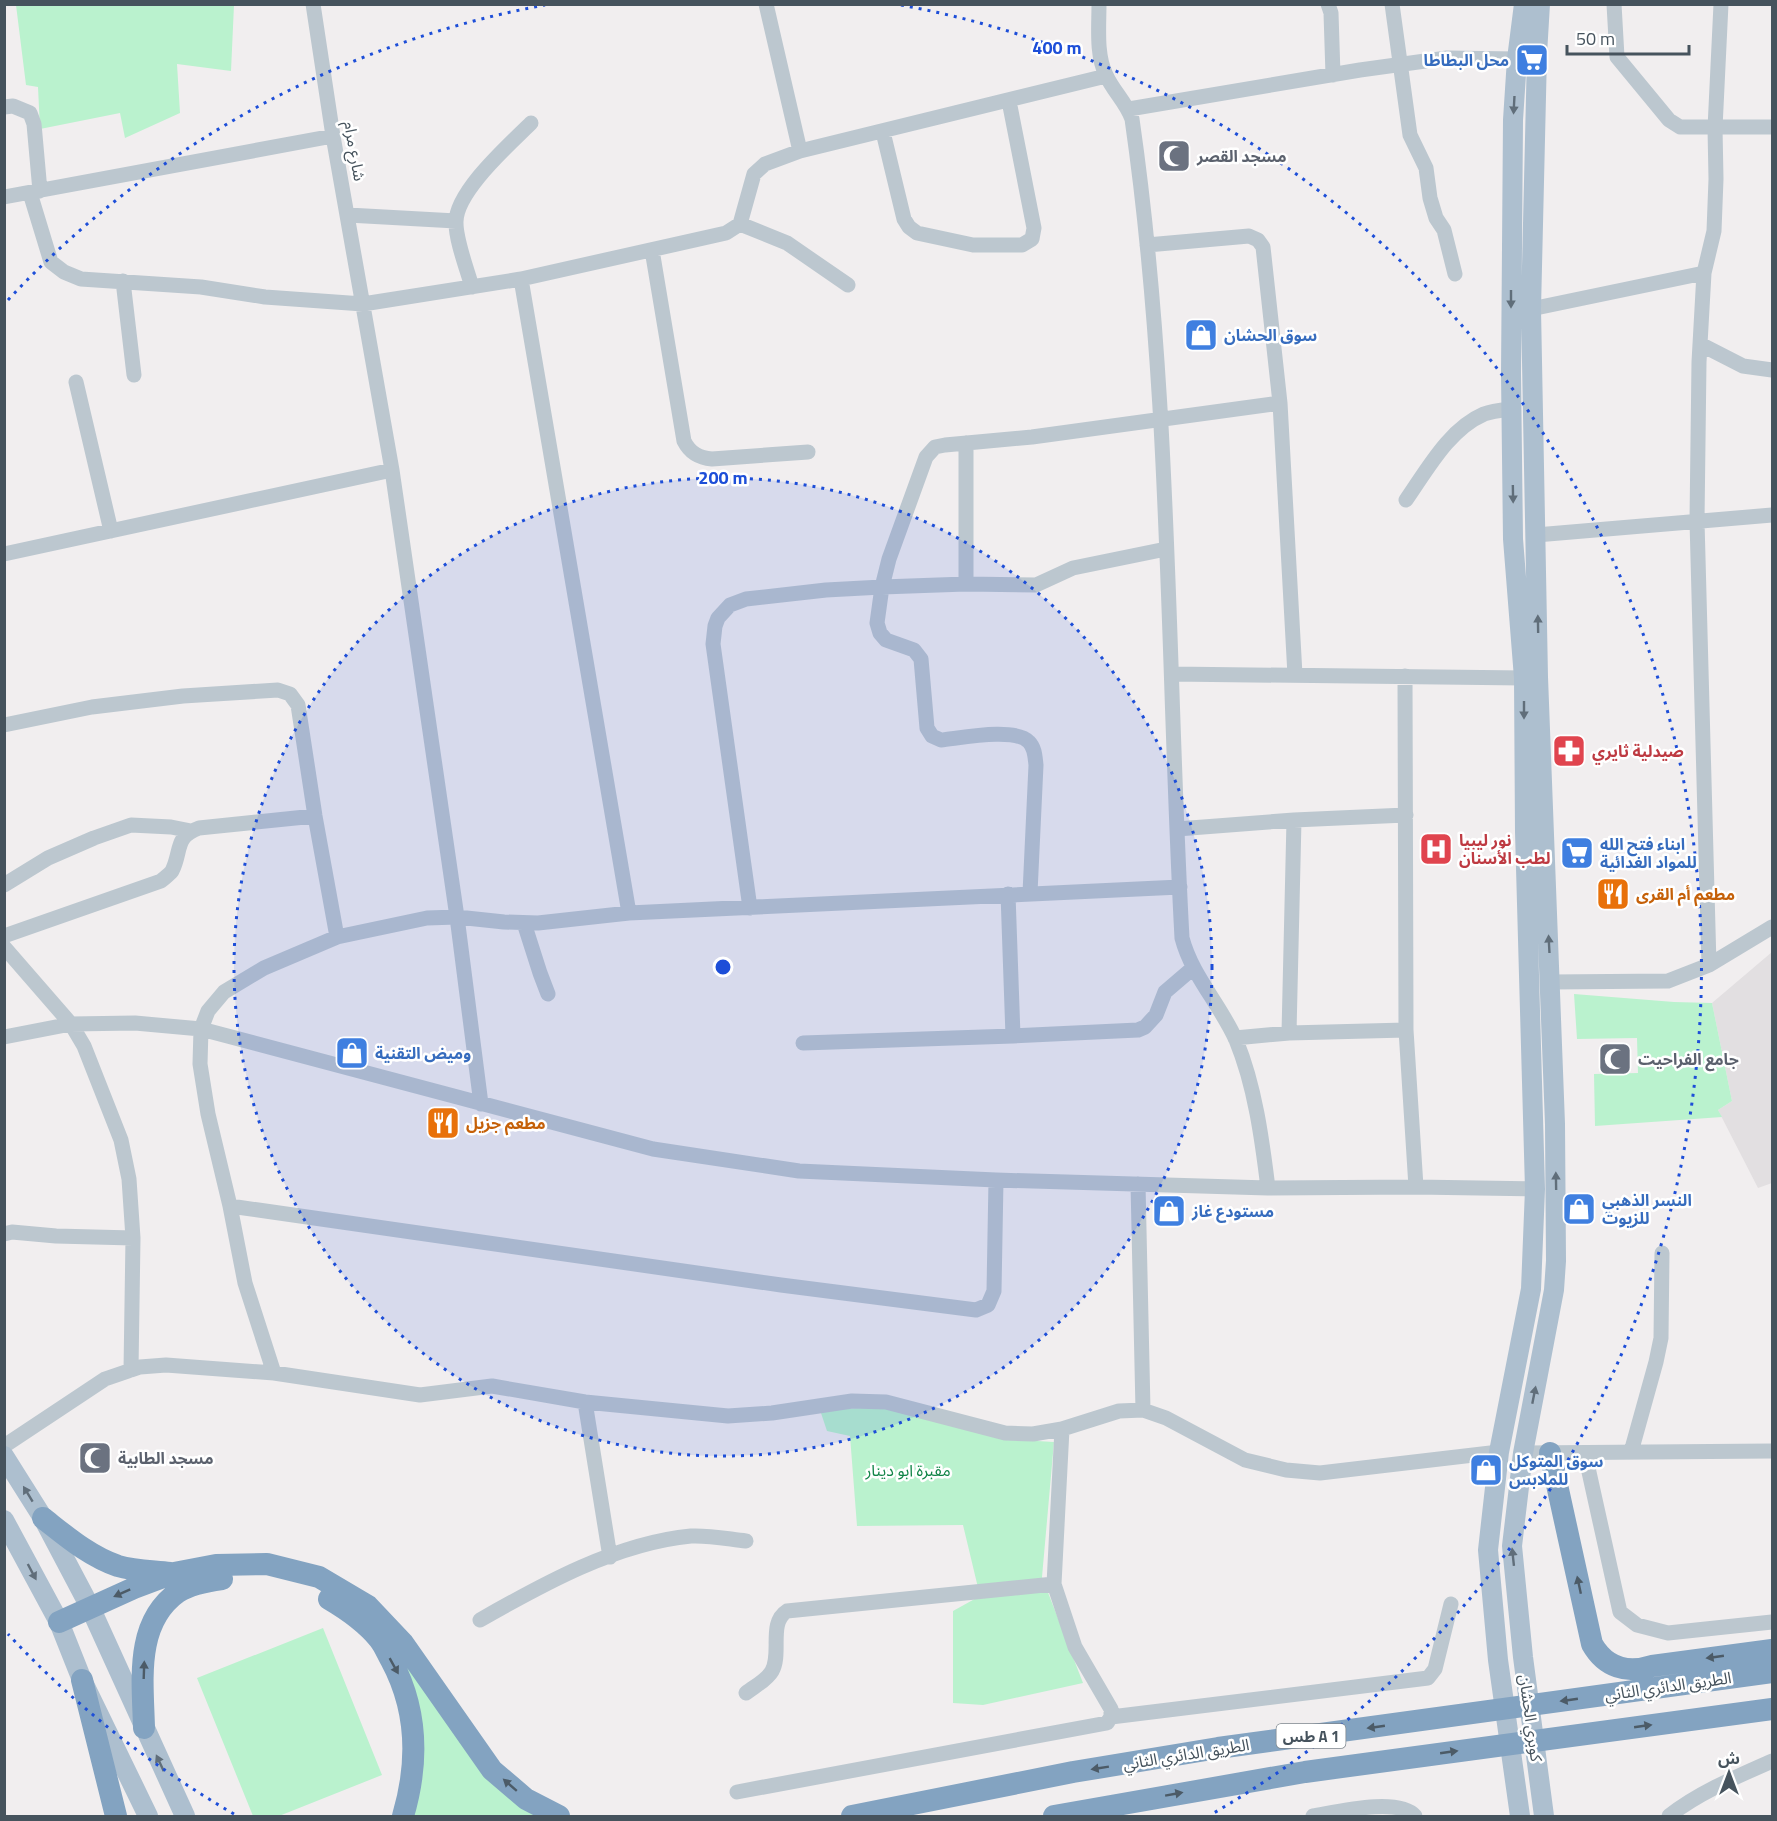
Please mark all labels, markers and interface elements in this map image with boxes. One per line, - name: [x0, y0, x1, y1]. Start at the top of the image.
- scale bar: [1567, 18, 1688, 56]
- text: 50 m: [1576, 25, 1615, 52]
- text: 400 m: [1032, 34, 1082, 61]
- supermarket icon: محل البطاطا: [1514, 42, 1550, 78]
- place label: محل البطاطا: [1424, 48, 1509, 72]
- one-way arrow: [1510, 95, 1519, 114]
- street label: شارع مرام: [337, 119, 372, 183]
- mosque icon: مسجد القصر: [1156, 138, 1192, 174]
- place label: مسجد القصر: [1196, 144, 1287, 168]
- one-way arrow: [1506, 290, 1516, 309]
- shop icon: سوق الحشان: [1183, 317, 1219, 353]
- place label: سوق الحشان: [1224, 323, 1317, 347]
- text: 200 m: [698, 464, 748, 491]
- one-way arrow: [1508, 485, 1518, 504]
- one-way arrow: [1533, 614, 1542, 633]
- one-way arrow: [1520, 701, 1529, 720]
- pharmacy icon: صيدلية ثايري: [1551, 733, 1587, 769]
- place label: صيدلية ثايري: [1592, 739, 1684, 765]
- place label: نور ليبيا لطب الأسنان: [1459, 828, 1551, 870]
- hospital icon: نور ليبيا لطب الأسنان: [1418, 831, 1454, 867]
- place label: ابناء فتح الله للمواد الغدائية: [1600, 832, 1697, 874]
- supermarket icon: ابناء فتح الله للمواد الغدائية: [1559, 835, 1595, 871]
- restaurant icon: مطعم أم القرى: [1595, 876, 1631, 912]
- place label: مطعم أم القرى: [1636, 882, 1735, 907]
- one-way arrow: [1544, 935, 1553, 954]
- centre of rings: [713, 957, 733, 977]
- shop icon: وميض التقنية: [334, 1035, 370, 1071]
- place label: وميض التقنية: [375, 1041, 471, 1065]
- mosque icon: جامع الفراحيت: [1597, 1041, 1633, 1077]
- place label: جامع الفراحيت: [1638, 1047, 1739, 1072]
- restaurant icon: مطعم جزيل: [425, 1105, 461, 1141]
- place label: مطعم جزيل: [466, 1111, 546, 1136]
- one-way arrow: [1551, 1172, 1561, 1191]
- place label: النسر الذهبي للزيوت: [1602, 1188, 1692, 1230]
- shop icon: النسر الذهبي للزيوت: [1561, 1191, 1597, 1227]
- shop icon: مستودع غاز: [1151, 1193, 1187, 1229]
- place label: مستودع غاز: [1191, 1199, 1274, 1223]
- one-way arrow: [1530, 1386, 1539, 1405]
- mosque icon: مسجد الطابية: [77, 1440, 113, 1476]
- place label: مسجد الطابية: [118, 1446, 214, 1470]
- place label: سوق المتوكل للملابس: [1509, 1449, 1603, 1491]
- shop icon: سوق المتوكل للملابس: [1468, 1452, 1504, 1488]
- park label: مقبرة ابو دينار: [864, 1458, 951, 1482]
- one-way arrow: [23, 1486, 34, 1502]
- one-way arrow: [1508, 1548, 1518, 1567]
- one-way arrow: [27, 1563, 37, 1580]
- one-way arrow: [1574, 1575, 1583, 1594]
- one-way arrow: [113, 1588, 131, 1598]
- one-way arrow: [1705, 1653, 1724, 1662]
- one-way arrow: [389, 1658, 399, 1675]
- one-way arrow: [139, 1660, 148, 1679]
- street label: الطريق الدائري الثاني: [1603, 1665, 1733, 1707]
- street label: كوبري الحشان: [1512, 1673, 1549, 1764]
- one-way arrow: [1559, 1695, 1578, 1704]
- one-way arrow: [1633, 1721, 1652, 1731]
- one-way arrow: [1366, 1722, 1385, 1731]
- road number: طس A 1: [1276, 1724, 1346, 1748]
- street label: الطريق الدائري الثاني: [1121, 1732, 1251, 1777]
- north arrow: [1699, 1743, 1759, 1803]
- text: ش: [1718, 1746, 1740, 1770]
- one-way arrow: [1440, 1748, 1459, 1757]
- one-way arrow: [156, 1755, 165, 1772]
- one-way arrow: [1090, 1764, 1109, 1773]
- one-way arrow: [503, 1779, 518, 1792]
- one-way arrow: [1164, 1789, 1183, 1798]

